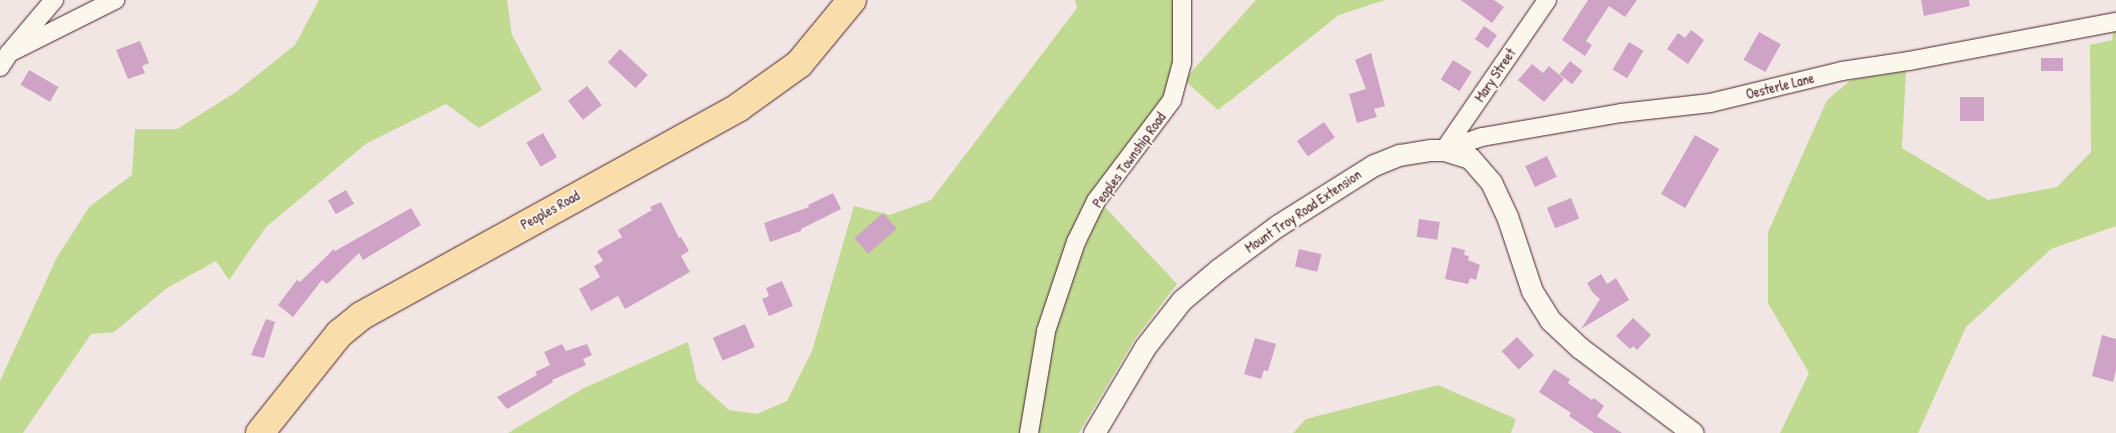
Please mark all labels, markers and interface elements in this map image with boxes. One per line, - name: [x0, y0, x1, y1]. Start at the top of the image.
- street label: Mary Street: [1471, 45, 1519, 105]
- street label: Oesterle Lane: [1744, 69, 1816, 103]
- street label: Peoples Township Road: [1089, 109, 1169, 211]
- street label: Mount Troy Road Extension: [1242, 166, 1364, 256]
- street label: Peoples Road: [518, 187, 582, 233]

